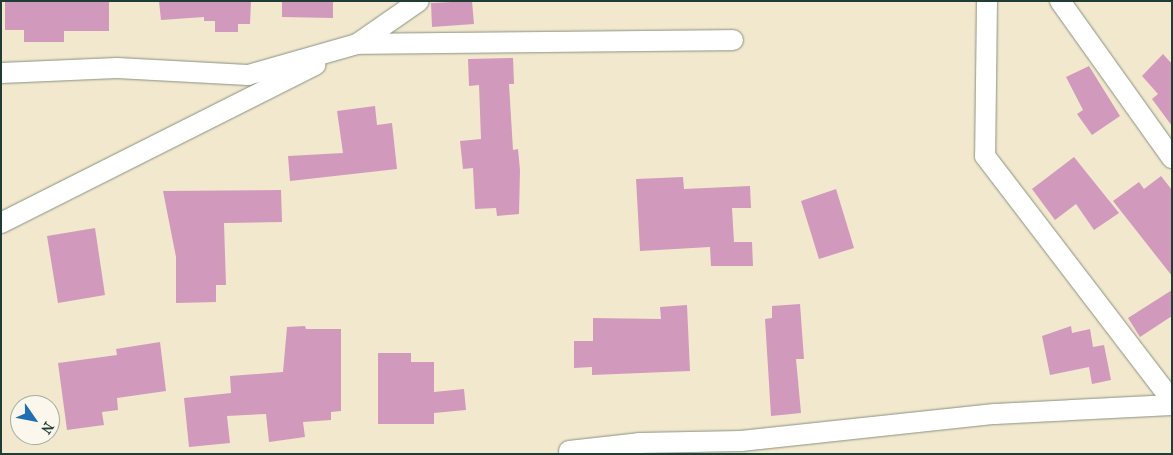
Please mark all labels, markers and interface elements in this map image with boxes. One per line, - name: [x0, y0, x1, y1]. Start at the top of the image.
- north arrow: [10, 395, 60, 445]
- text: N: [37, 419, 57, 437]

